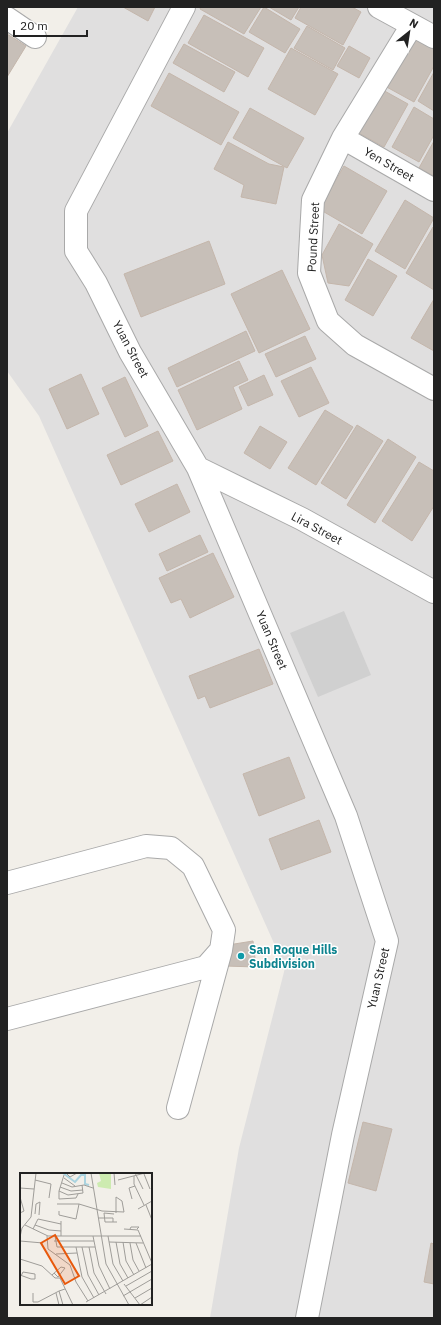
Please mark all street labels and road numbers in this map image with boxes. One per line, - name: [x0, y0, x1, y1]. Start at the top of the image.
- street label: Yen Street: [361, 144, 417, 184]
- street label: Pound Street: [304, 202, 322, 272]
- street label: Yuan Street: [110, 318, 152, 380]
- street label: Lira Street: [289, 508, 345, 548]
- street label: Yuan Street: [253, 608, 291, 672]
- street label: Yuan Street: [364, 946, 392, 1010]

